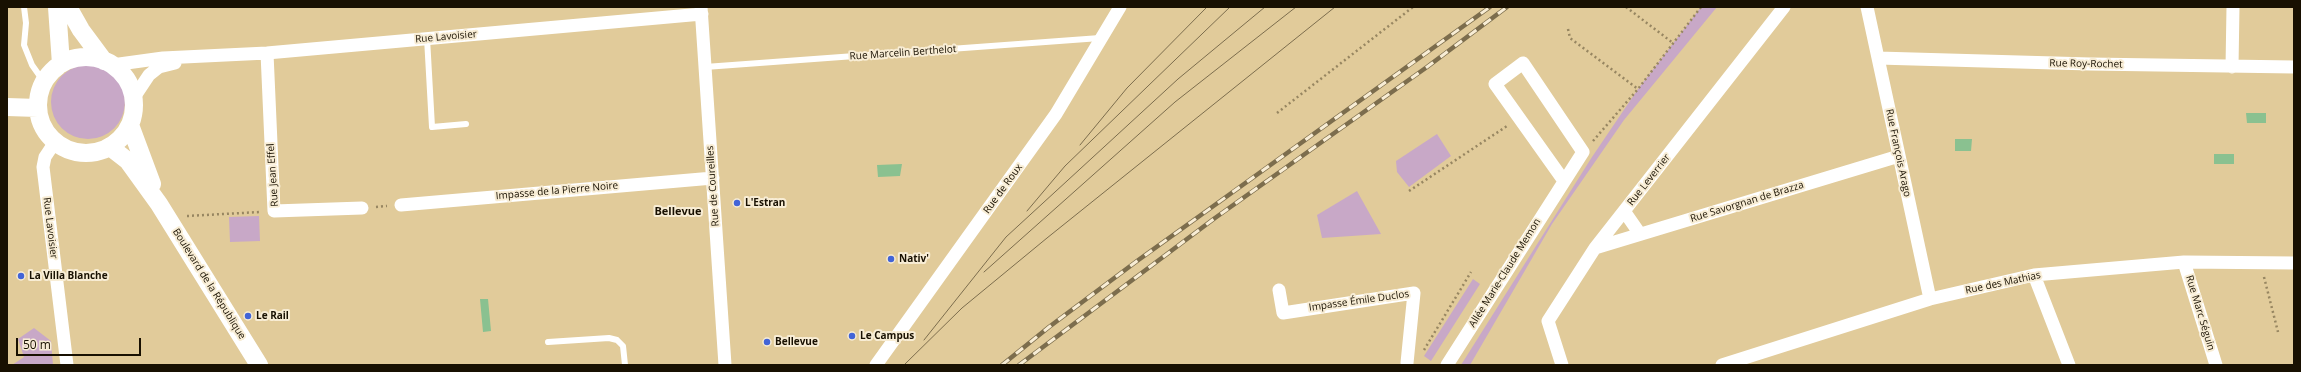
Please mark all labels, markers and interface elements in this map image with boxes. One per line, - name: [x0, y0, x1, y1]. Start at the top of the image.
- street label: Rue Lavoisier: [415, 28, 477, 46]
- street label: Rue Marcelin Berthelot: [849, 43, 957, 63]
- street label: Rue Roy-Rochet: [2049, 57, 2123, 71]
- street label: Rue François Arago: [1883, 108, 1913, 198]
- street label: Rue Jean Effel: [265, 143, 281, 207]
- street label: Rue de Coureilles: [704, 145, 722, 227]
- street label: Rue Leverrier: [1625, 152, 1673, 208]
- street label: Rue de Roux: [981, 162, 1025, 216]
- street label: Rue Savorgnan de Brazza: [1689, 179, 1805, 225]
- street label: Impasse de la Pierre Noire: [495, 180, 619, 202]
- street label: Rue Lavoisier: [40, 197, 60, 259]
- place label: L'Estran: [745, 197, 785, 209]
- marker: L'Estran: [732, 198, 742, 208]
- district label: Bellevue: [654, 205, 702, 219]
- street label: Allée Marie-Claude Memon: [1467, 216, 1543, 330]
- street label: Boulevard de la République: [170, 226, 248, 342]
- place label: Nativ': [899, 253, 929, 265]
- marker: Nativ': [886, 254, 896, 264]
- street label: Rue des Mathias: [1964, 269, 2042, 297]
- place label: La Villa Blanche: [29, 270, 108, 282]
- marker: La Villa Blanche: [16, 271, 26, 281]
- street label: Rue Marc Séguin: [2183, 274, 2217, 352]
- street label: Impasse Émile Duclos: [1308, 288, 1410, 314]
- place label: Le Rail: [256, 310, 289, 322]
- marker: Le Rail: [243, 311, 253, 321]
- scale bar: [18, 330, 143, 356]
- place label: Le Campus: [860, 330, 914, 342]
- marker: Le Campus: [847, 331, 857, 341]
- text: 50 m: [23, 336, 51, 353]
- place label: Bellevue: [775, 336, 818, 348]
- marker: Bellevue: [762, 337, 772, 347]

